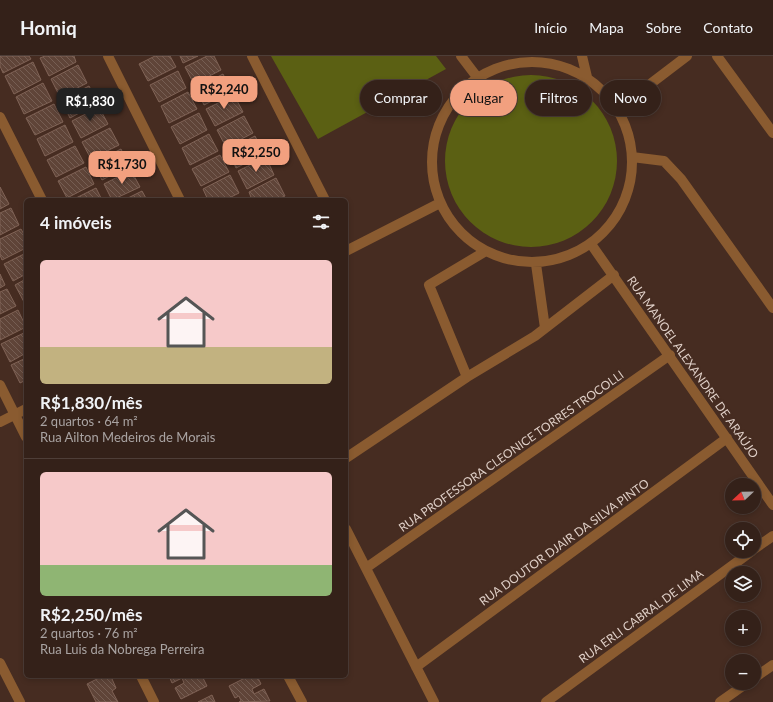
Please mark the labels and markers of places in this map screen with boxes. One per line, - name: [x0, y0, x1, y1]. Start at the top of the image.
- pin: R$2,240: [187, 76, 261, 110]
- pin: R$1,830: [53, 88, 127, 122]
- pin: R$2,250: [219, 139, 293, 173]
- pin: R$1,730: [85, 151, 159, 185]

